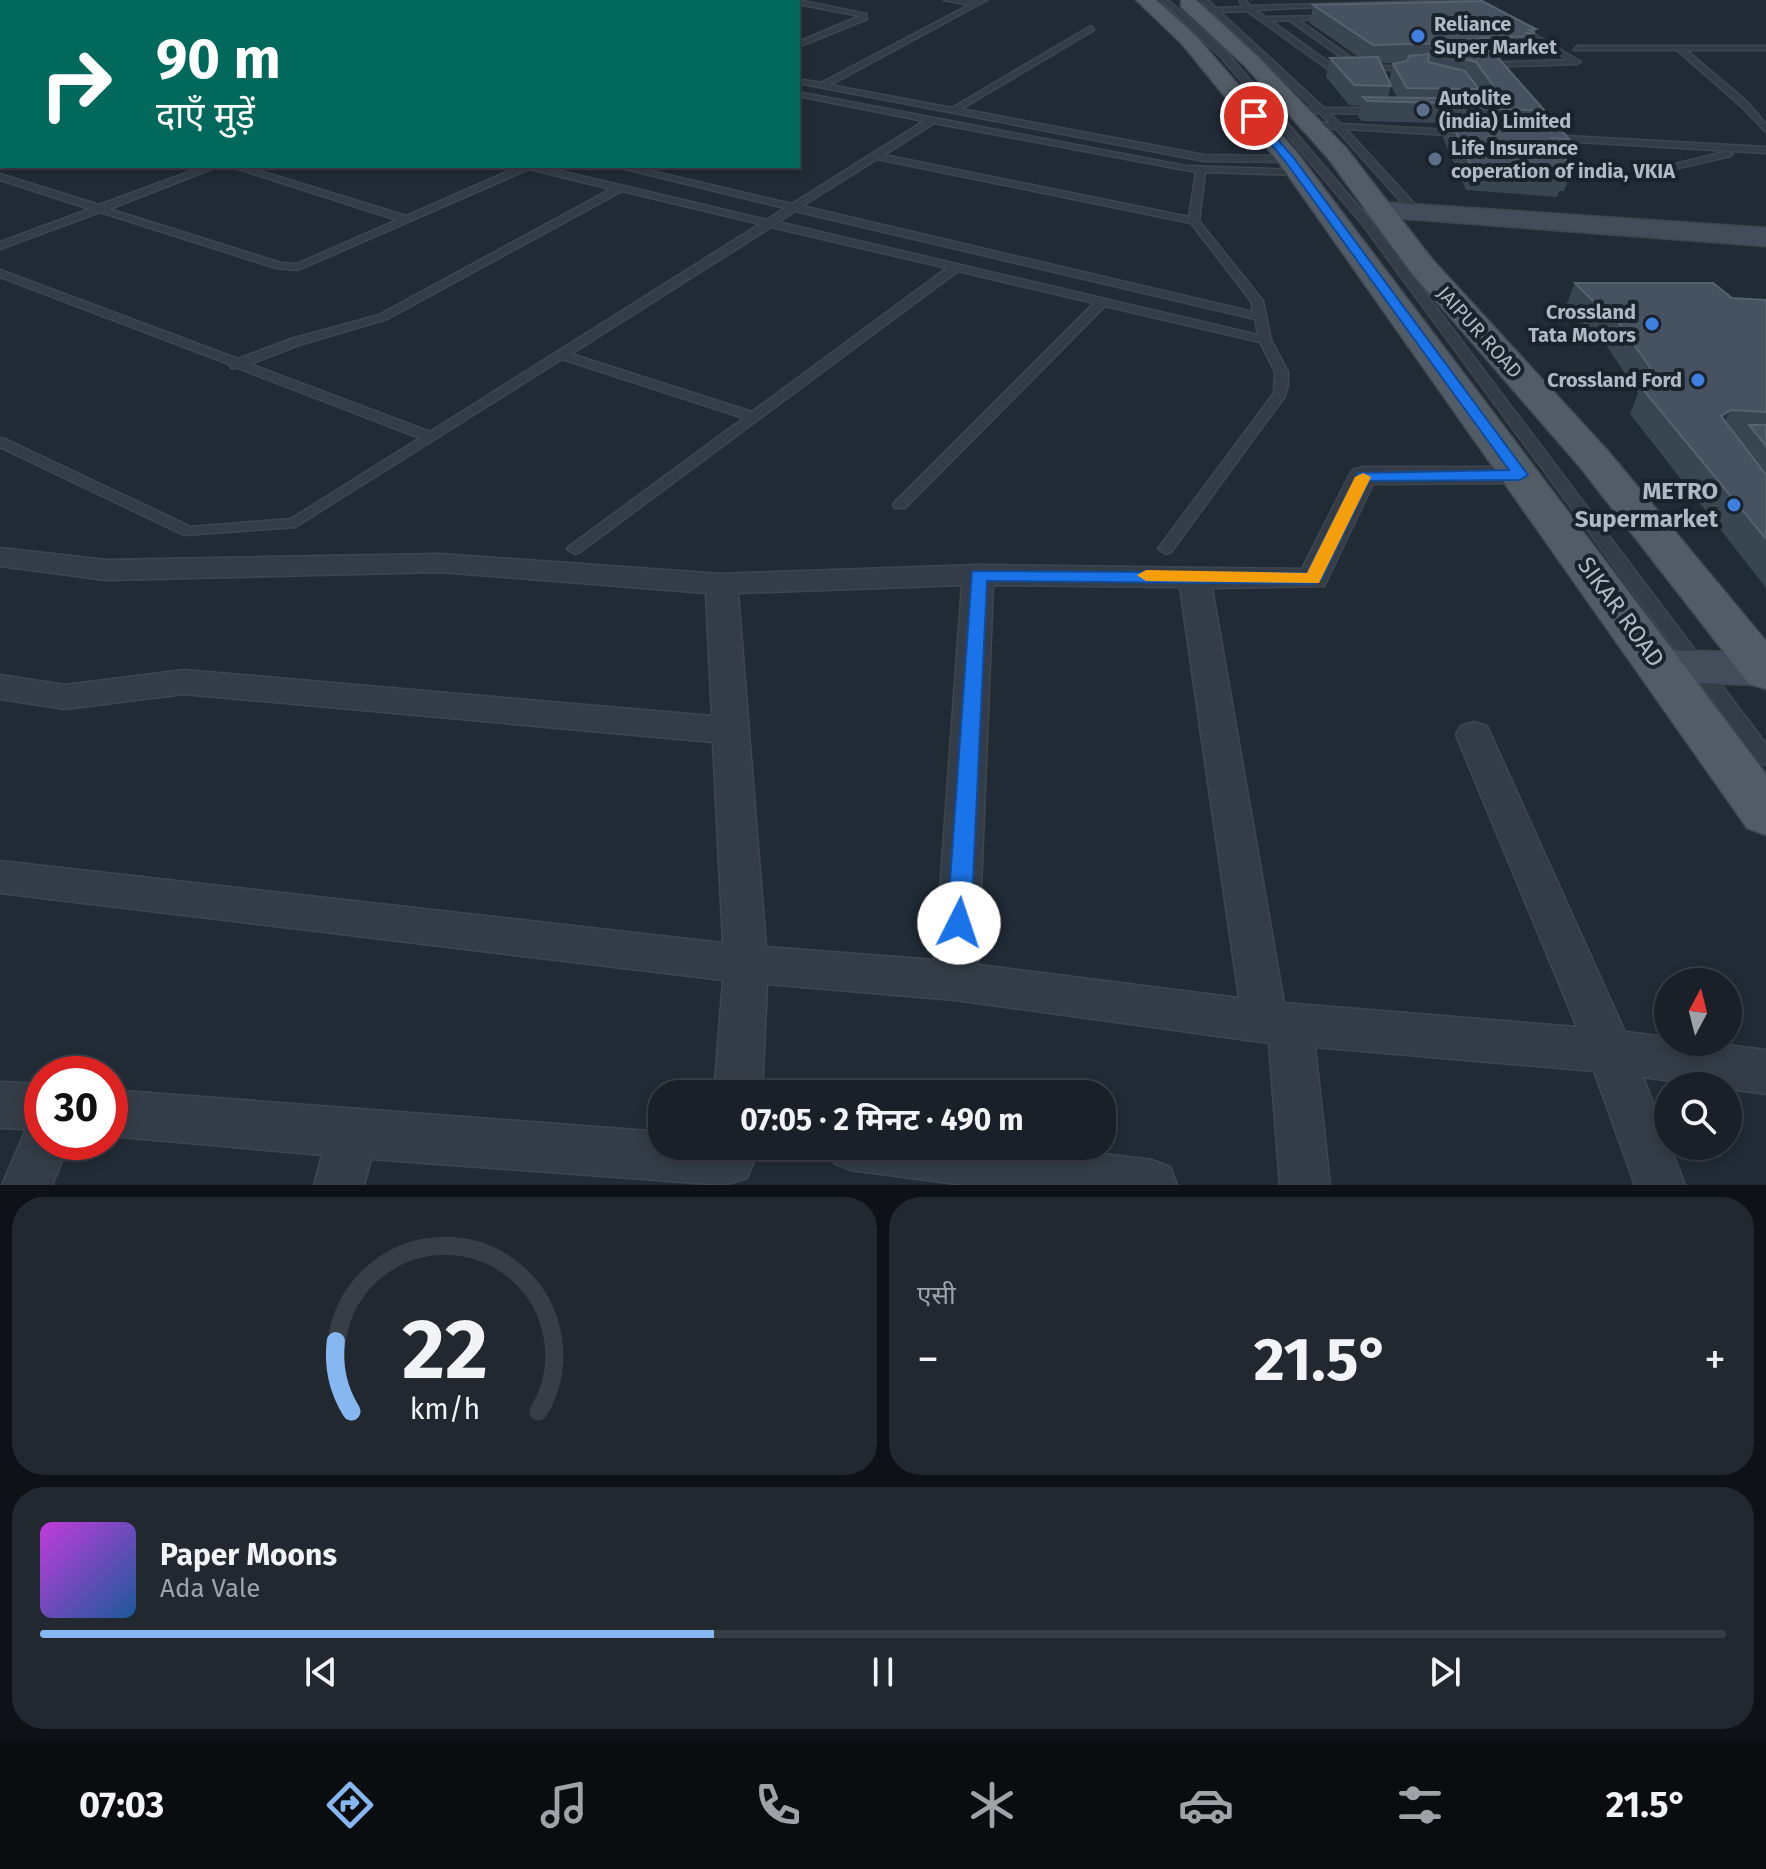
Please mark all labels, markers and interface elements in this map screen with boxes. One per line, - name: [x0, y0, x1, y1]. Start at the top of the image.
- place label: Reliance Super Market: [1434, 12, 1557, 59]
- text: 90 m: [156, 26, 281, 93]
- marker: Reliance Super Market: [1409, 27, 1427, 45]
- icon: right: [24, 32, 128, 136]
- pin: [1220, 82, 1288, 150]
- place label: Autolite (india) Limited: [1438, 86, 1571, 133]
- text: दाएँ मुड़ें: [156, 94, 255, 138]
- icon: arrive: [1232, 94, 1276, 138]
- marker: Autolite (india) Limited: [1414, 101, 1432, 119]
- place label: Life Insurance coperation of india, VKIA: [1451, 136, 1676, 183]
- marker: Life Insurance coperation of india, VKIA: [1426, 150, 1444, 168]
- street label: JAIPUR ROAD: [1432, 281, 1528, 383]
- place label: Crossland Tata Motors: [1528, 300, 1636, 347]
- marker: Crossland Tata Motors: [1643, 315, 1661, 333]
- place label: Crossland Ford: [1547, 368, 1682, 392]
- marker: Crossland Ford: [1689, 371, 1707, 389]
- place label: METRO Supermarket: [1575, 477, 1719, 533]
- marker: METRO Supermarket: [1725, 496, 1743, 514]
- street label: SIKAR ROAD: [1572, 552, 1670, 672]
- position arrow: [917, 881, 1001, 965]
- north arrow: [1654, 968, 1742, 1056]
- map controls: [1654, 968, 1742, 1160]
- speed limit sign: 30: [24, 1056, 128, 1160]
- button: search: [1654, 1072, 1742, 1160]
- text: 07:05 · 2 मिनट · 490 m: [740, 1102, 1024, 1138]
- text: एसी: [917, 1280, 956, 1311]
- text: 22: [401, 1300, 488, 1400]
- text: 21.5°: [1254, 1324, 1389, 1396]
- text: −: [917, 1333, 939, 1386]
- text: +: [1704, 1333, 1726, 1386]
- text: km/h: [409, 1392, 480, 1427]
- text: Paper Moons: [160, 1537, 337, 1573]
- text: Ada Vale: [160, 1573, 260, 1604]
- icon: previous: [299, 1650, 343, 1694]
- icon: pause: [861, 1650, 905, 1694]
- icon: next: [1423, 1650, 1467, 1694]
- icon: directions: [322, 1777, 378, 1833]
- icon: music: [536, 1777, 592, 1833]
- icon: phone: [750, 1777, 806, 1833]
- icon: climate: [964, 1777, 1020, 1833]
- icon: car: [1178, 1777, 1234, 1833]
- icon: filters: [1392, 1777, 1448, 1833]
- text: 07:03: [79, 1783, 164, 1827]
- text: 21.5°: [1606, 1783, 1687, 1827]

